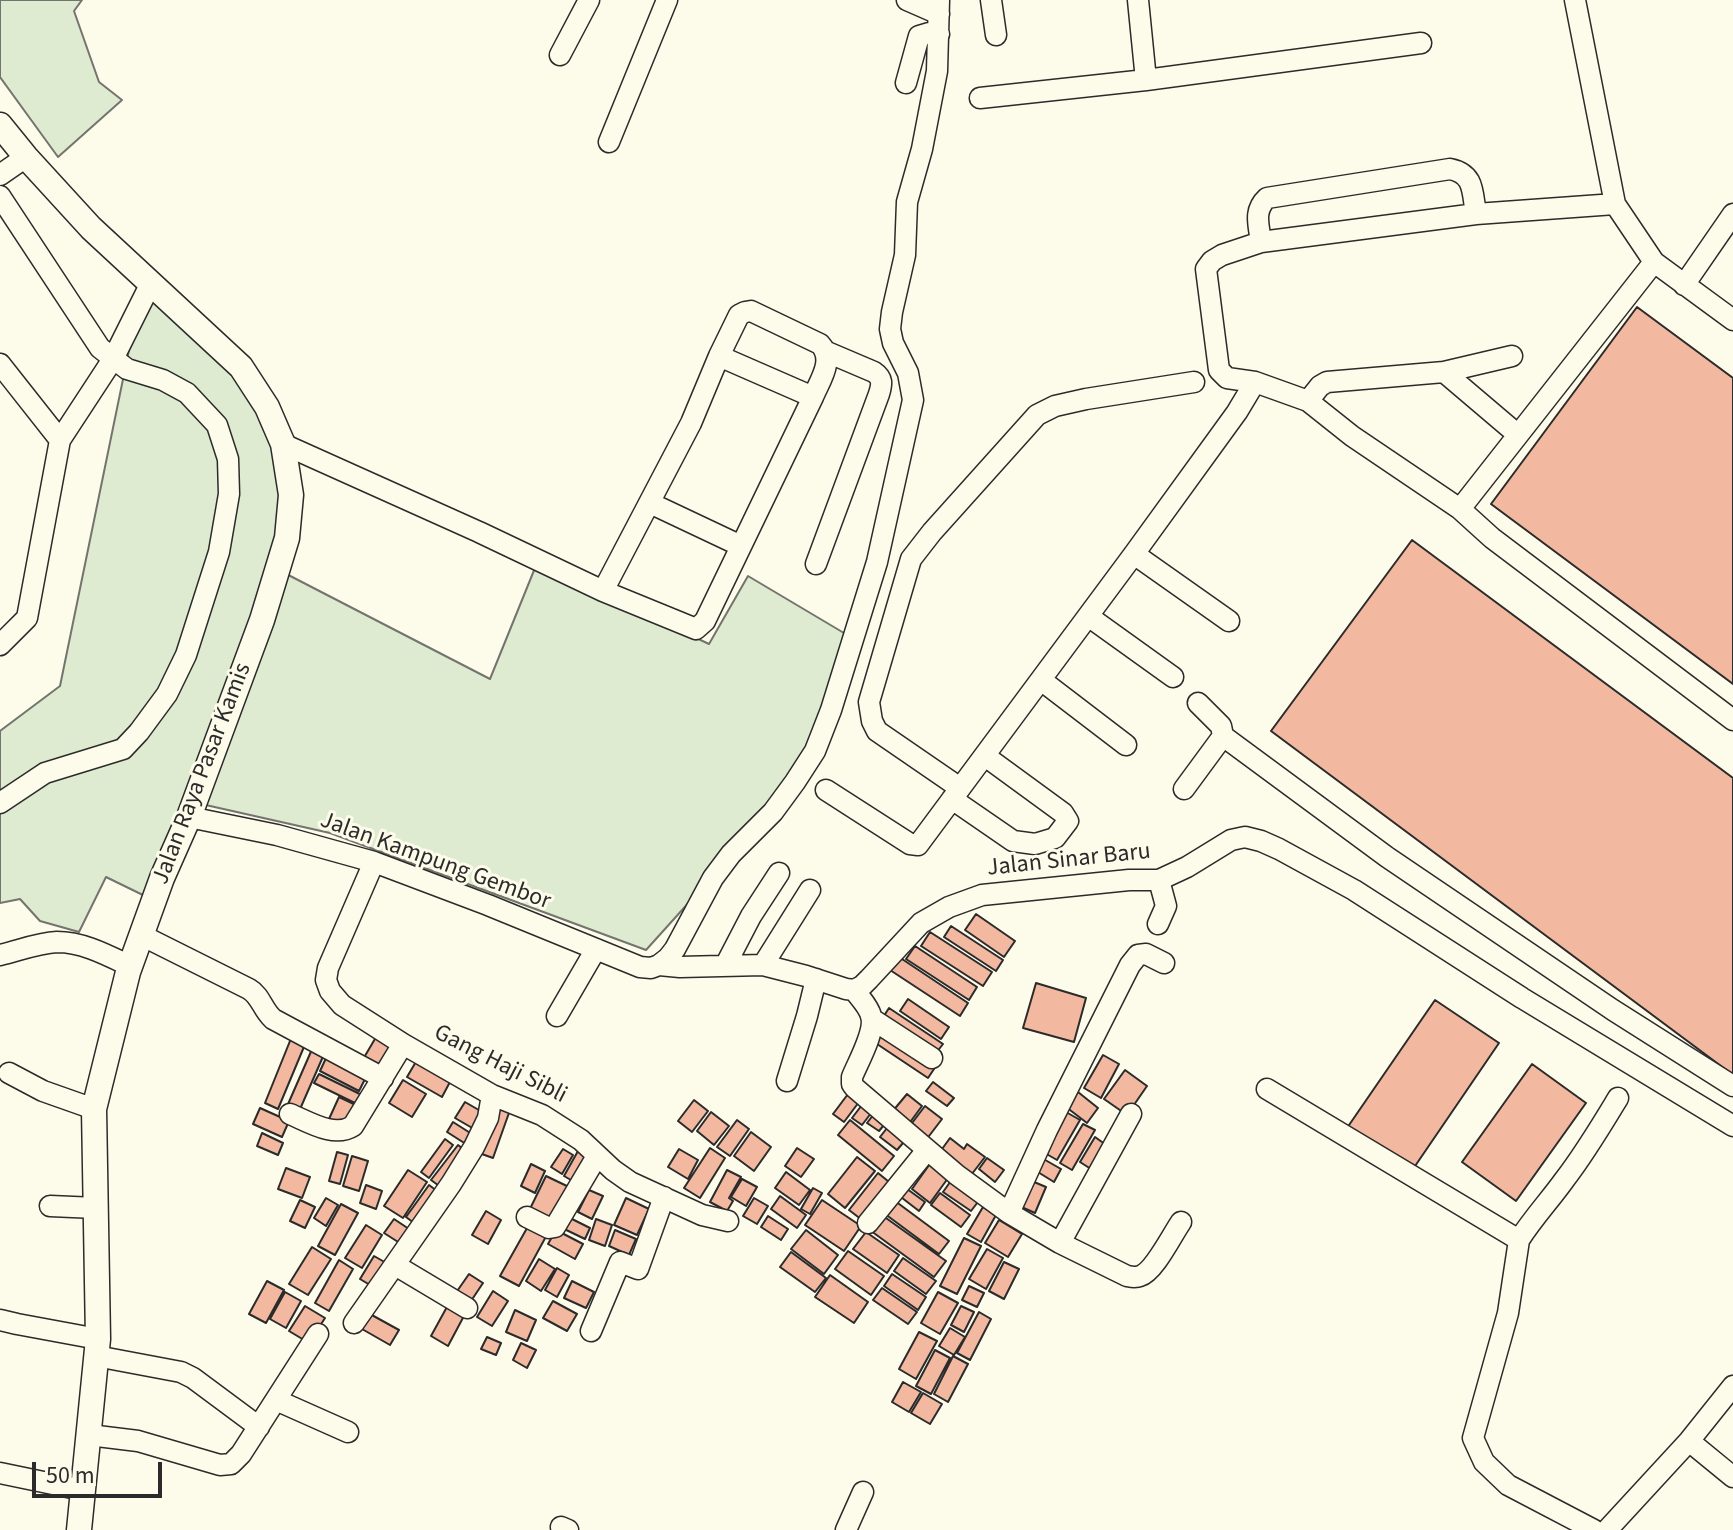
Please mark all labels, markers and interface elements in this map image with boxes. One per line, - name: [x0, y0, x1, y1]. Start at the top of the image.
- street label: Jalan Raya Pasar Kamis: [147, 659, 259, 889]
- street label: Jalan Kampung Gembor: [316, 807, 554, 917]
- street label: Jalan Sinar Baru: [986, 838, 1152, 884]
- street label: Gang Haji Sibli: [429, 1019, 571, 1111]
- scale bar: [36, 1446, 166, 1496]
- text: 50 m: [46, 1458, 95, 1493]

